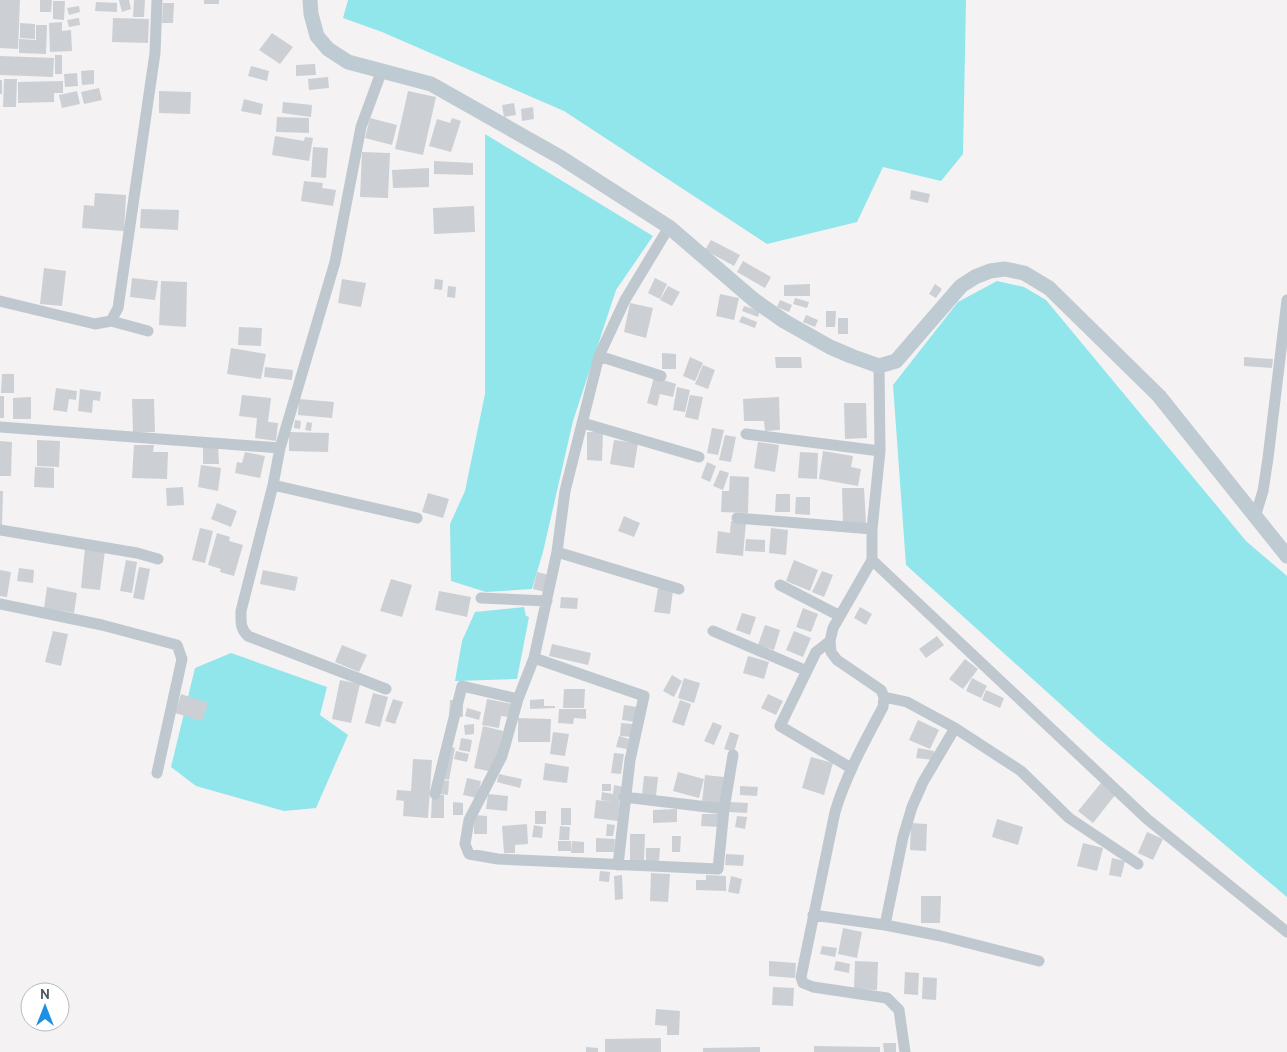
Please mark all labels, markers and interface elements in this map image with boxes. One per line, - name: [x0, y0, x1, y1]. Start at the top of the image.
- north arrow: [20, 982, 70, 1032]
- text: N: [40, 985, 50, 1003]

